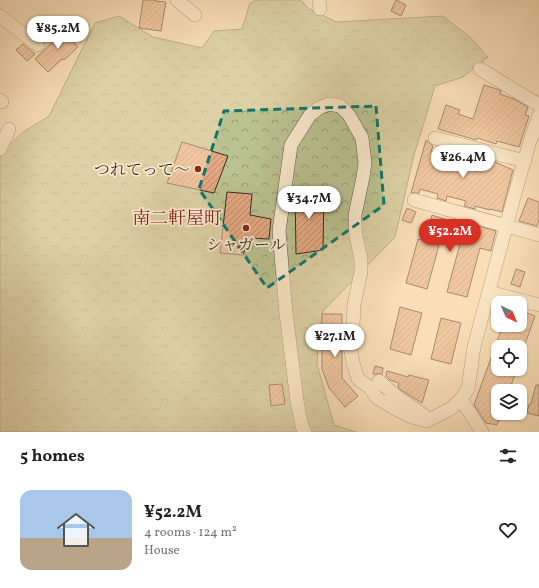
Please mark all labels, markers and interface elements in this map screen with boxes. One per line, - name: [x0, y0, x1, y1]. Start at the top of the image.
- pin: ¥85.2M: [25, 16, 91, 50]
- text: ¥85.2M: [36, 20, 80, 38]
- pin: ¥26.4M: [430, 145, 496, 179]
- text: ¥26.4M: [440, 149, 486, 167]
- place label: つれてって～: [94, 160, 190, 182]
- marker: つれてって～: [193, 164, 203, 174]
- pin: ¥34.7M: [276, 186, 342, 220]
- text: ¥34.7M: [287, 190, 331, 208]
- district label: 南二軒屋町: [132, 207, 222, 232]
- pin: ¥52.2M: [417, 219, 483, 253]
- marker: シャガール: [241, 223, 251, 233]
- text: ¥52.2M: [428, 223, 472, 241]
- place label: シャガール: [206, 235, 286, 257]
- north arrow: [491, 296, 527, 332]
- map controls: [491, 296, 527, 420]
- pin: ¥27.1M: [302, 324, 368, 358]
- text: ¥27.1M: [314, 328, 356, 346]
- button: locate: [491, 340, 527, 376]
- button: layers: [491, 384, 527, 420]
- text: 5 homes: [20, 445, 85, 468]
- icon: filters: [497, 445, 519, 467]
- text: ¥52.2M: [144, 501, 202, 524]
- icon: home: [52, 506, 100, 554]
- icon: heart: [497, 519, 519, 541]
- text: 4 rooms · 124 m²: [144, 524, 237, 542]
- text: House: [144, 542, 180, 560]

